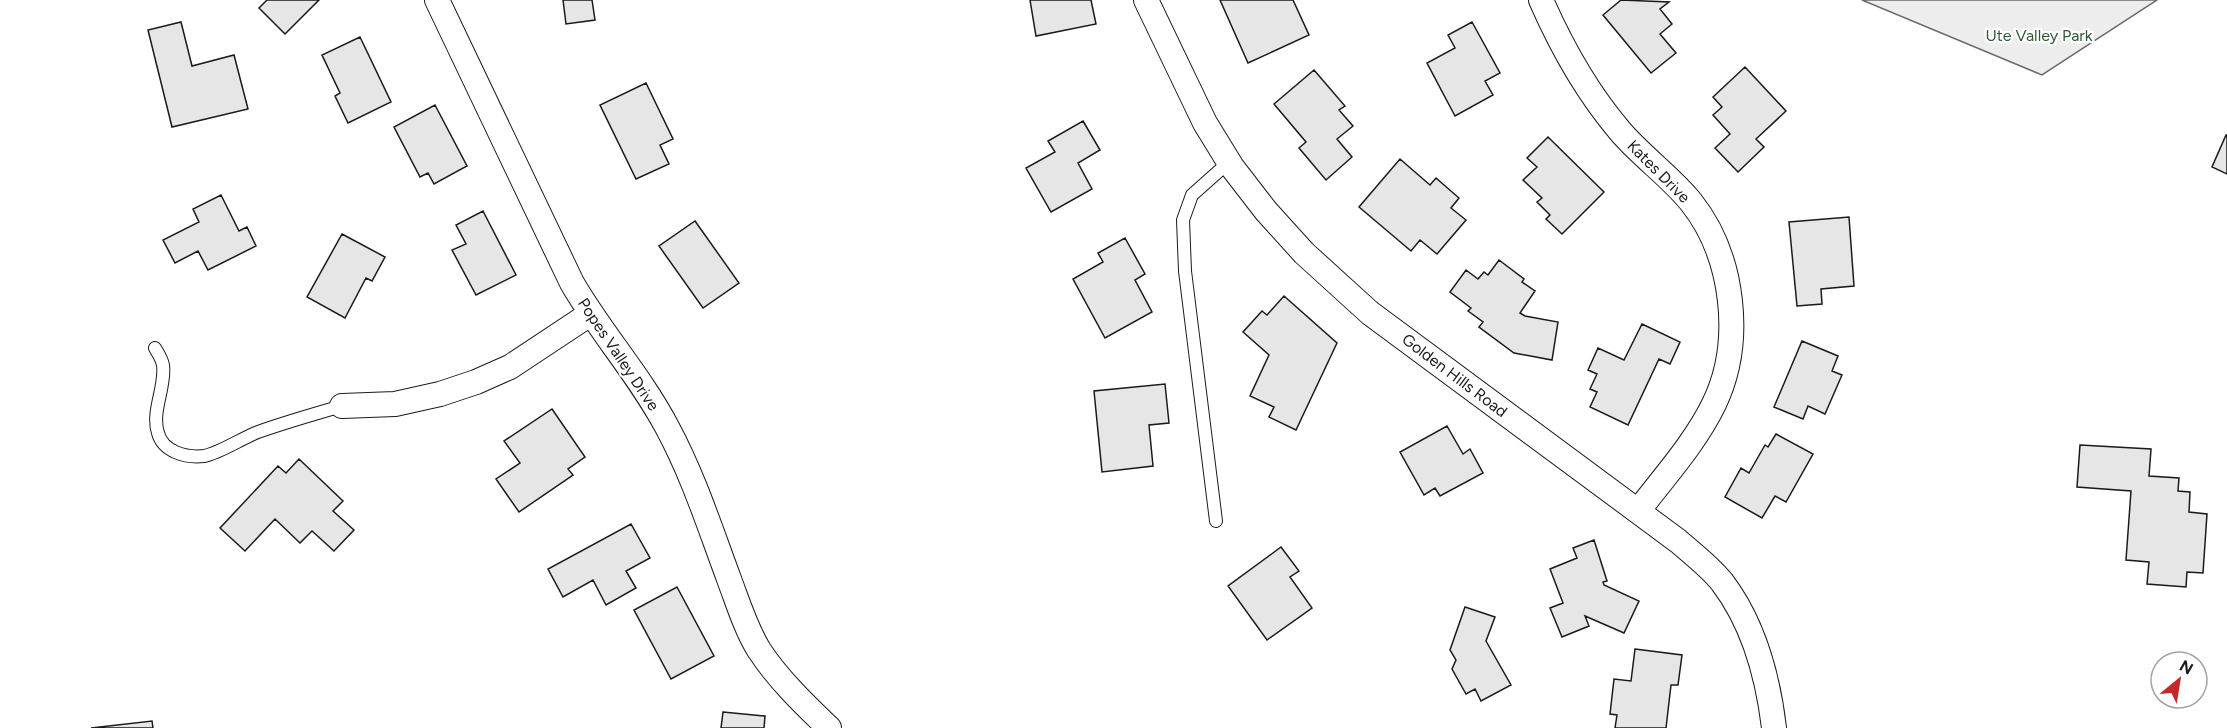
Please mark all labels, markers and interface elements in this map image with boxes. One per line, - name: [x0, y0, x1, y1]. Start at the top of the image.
- park label: Ute Valley Park: [1986, 26, 2093, 45]
- street label: Kates Drive: [1623, 136, 1694, 207]
- street label: Popes Valley Drive: [574, 294, 663, 414]
- street label: Golden Hills Road: [1398, 330, 1511, 421]
- north arrow: [2149, 650, 2209, 710]
- text: N: [2176, 656, 2196, 679]

